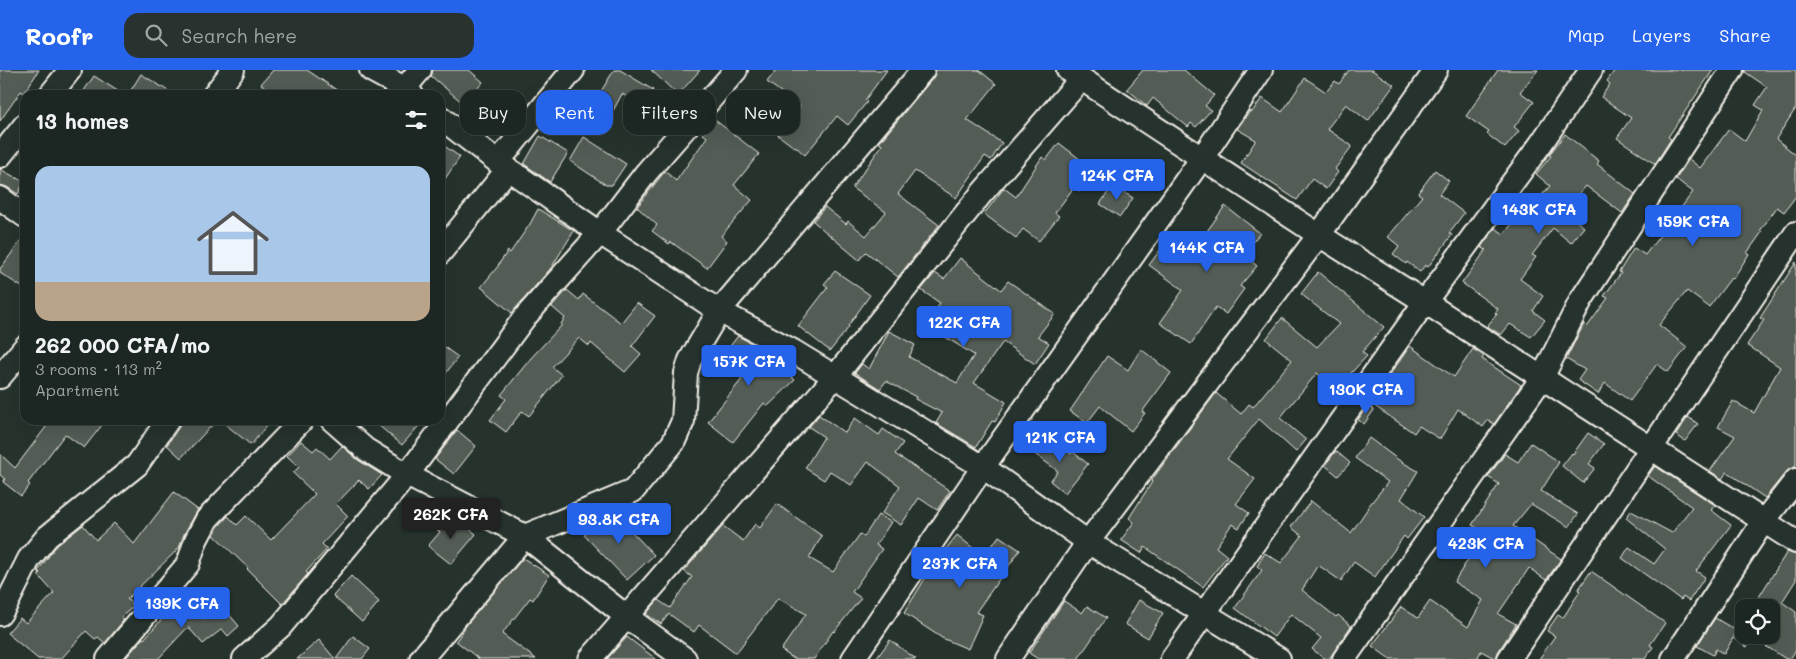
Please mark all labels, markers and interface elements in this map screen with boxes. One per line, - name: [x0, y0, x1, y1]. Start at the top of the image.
- search box: [124, 13, 474, 58]
- text: Roofr: [25, 20, 94, 51]
- icon: search: [142, 21, 170, 49]
- text: Search here: [182, 23, 297, 48]
- text: Map: [1568, 23, 1604, 47]
- text: Layers: [1632, 23, 1691, 47]
- text: Share: [1719, 23, 1771, 47]
- chip: Buy: [460, 90, 526, 135]
- chip: Rent: [536, 90, 613, 135]
- chip: Filters: [623, 90, 716, 135]
- chip: New: [726, 90, 800, 135]
- icon: filters: [402, 106, 430, 134]
- text: 13 homes: [35, 107, 129, 134]
- pin: 124K CFA: [1065, 158, 1169, 201]
- text: 124K CFA: [1080, 164, 1154, 185]
- pin: 143K CFA: [1487, 192, 1591, 235]
- icon: home: [188, 198, 278, 288]
- text: 143K CFA: [1502, 198, 1576, 219]
- pin: 159K CFA: [1641, 204, 1745, 247]
- text: 159K CFA: [1656, 210, 1730, 231]
- pin: 144K CFA: [1155, 230, 1259, 273]
- text: 144K CFA: [1169, 236, 1245, 257]
- pin: 122K CFA: [912, 306, 1016, 348]
- text: 122K CFA: [928, 311, 1000, 332]
- text: 262 000 CFA/mo: [35, 331, 210, 358]
- pin: 157K CFA: [697, 344, 801, 387]
- text: 157K CFA: [712, 350, 786, 371]
- text: 3 rooms · 113 m²: [35, 358, 162, 379]
- pin: 130K CFA: [1314, 372, 1418, 415]
- text: 130K CFA: [1329, 378, 1403, 399]
- text: Apartment: [35, 379, 120, 400]
- pin: 121K CFA: [1008, 420, 1112, 463]
- text: 121K CFA: [1024, 426, 1096, 447]
- pin: 262K CFA: [399, 498, 503, 540]
- pin: 93.8K CFA: [562, 502, 676, 545]
- text: 262K CFA: [413, 503, 489, 524]
- text: 93.8K CFA: [578, 508, 660, 529]
- pin: 423K CFA: [1434, 526, 1538, 569]
- text: 423K CFA: [1448, 532, 1524, 553]
- pin: 237K CFA: [908, 546, 1012, 589]
- text: 237K CFA: [922, 552, 998, 573]
- pin: 139K CFA: [130, 586, 234, 629]
- text: 139K CFA: [145, 592, 219, 613]
- map controls: [1735, 599, 1780, 644]
- button: locate: [1735, 599, 1780, 644]

